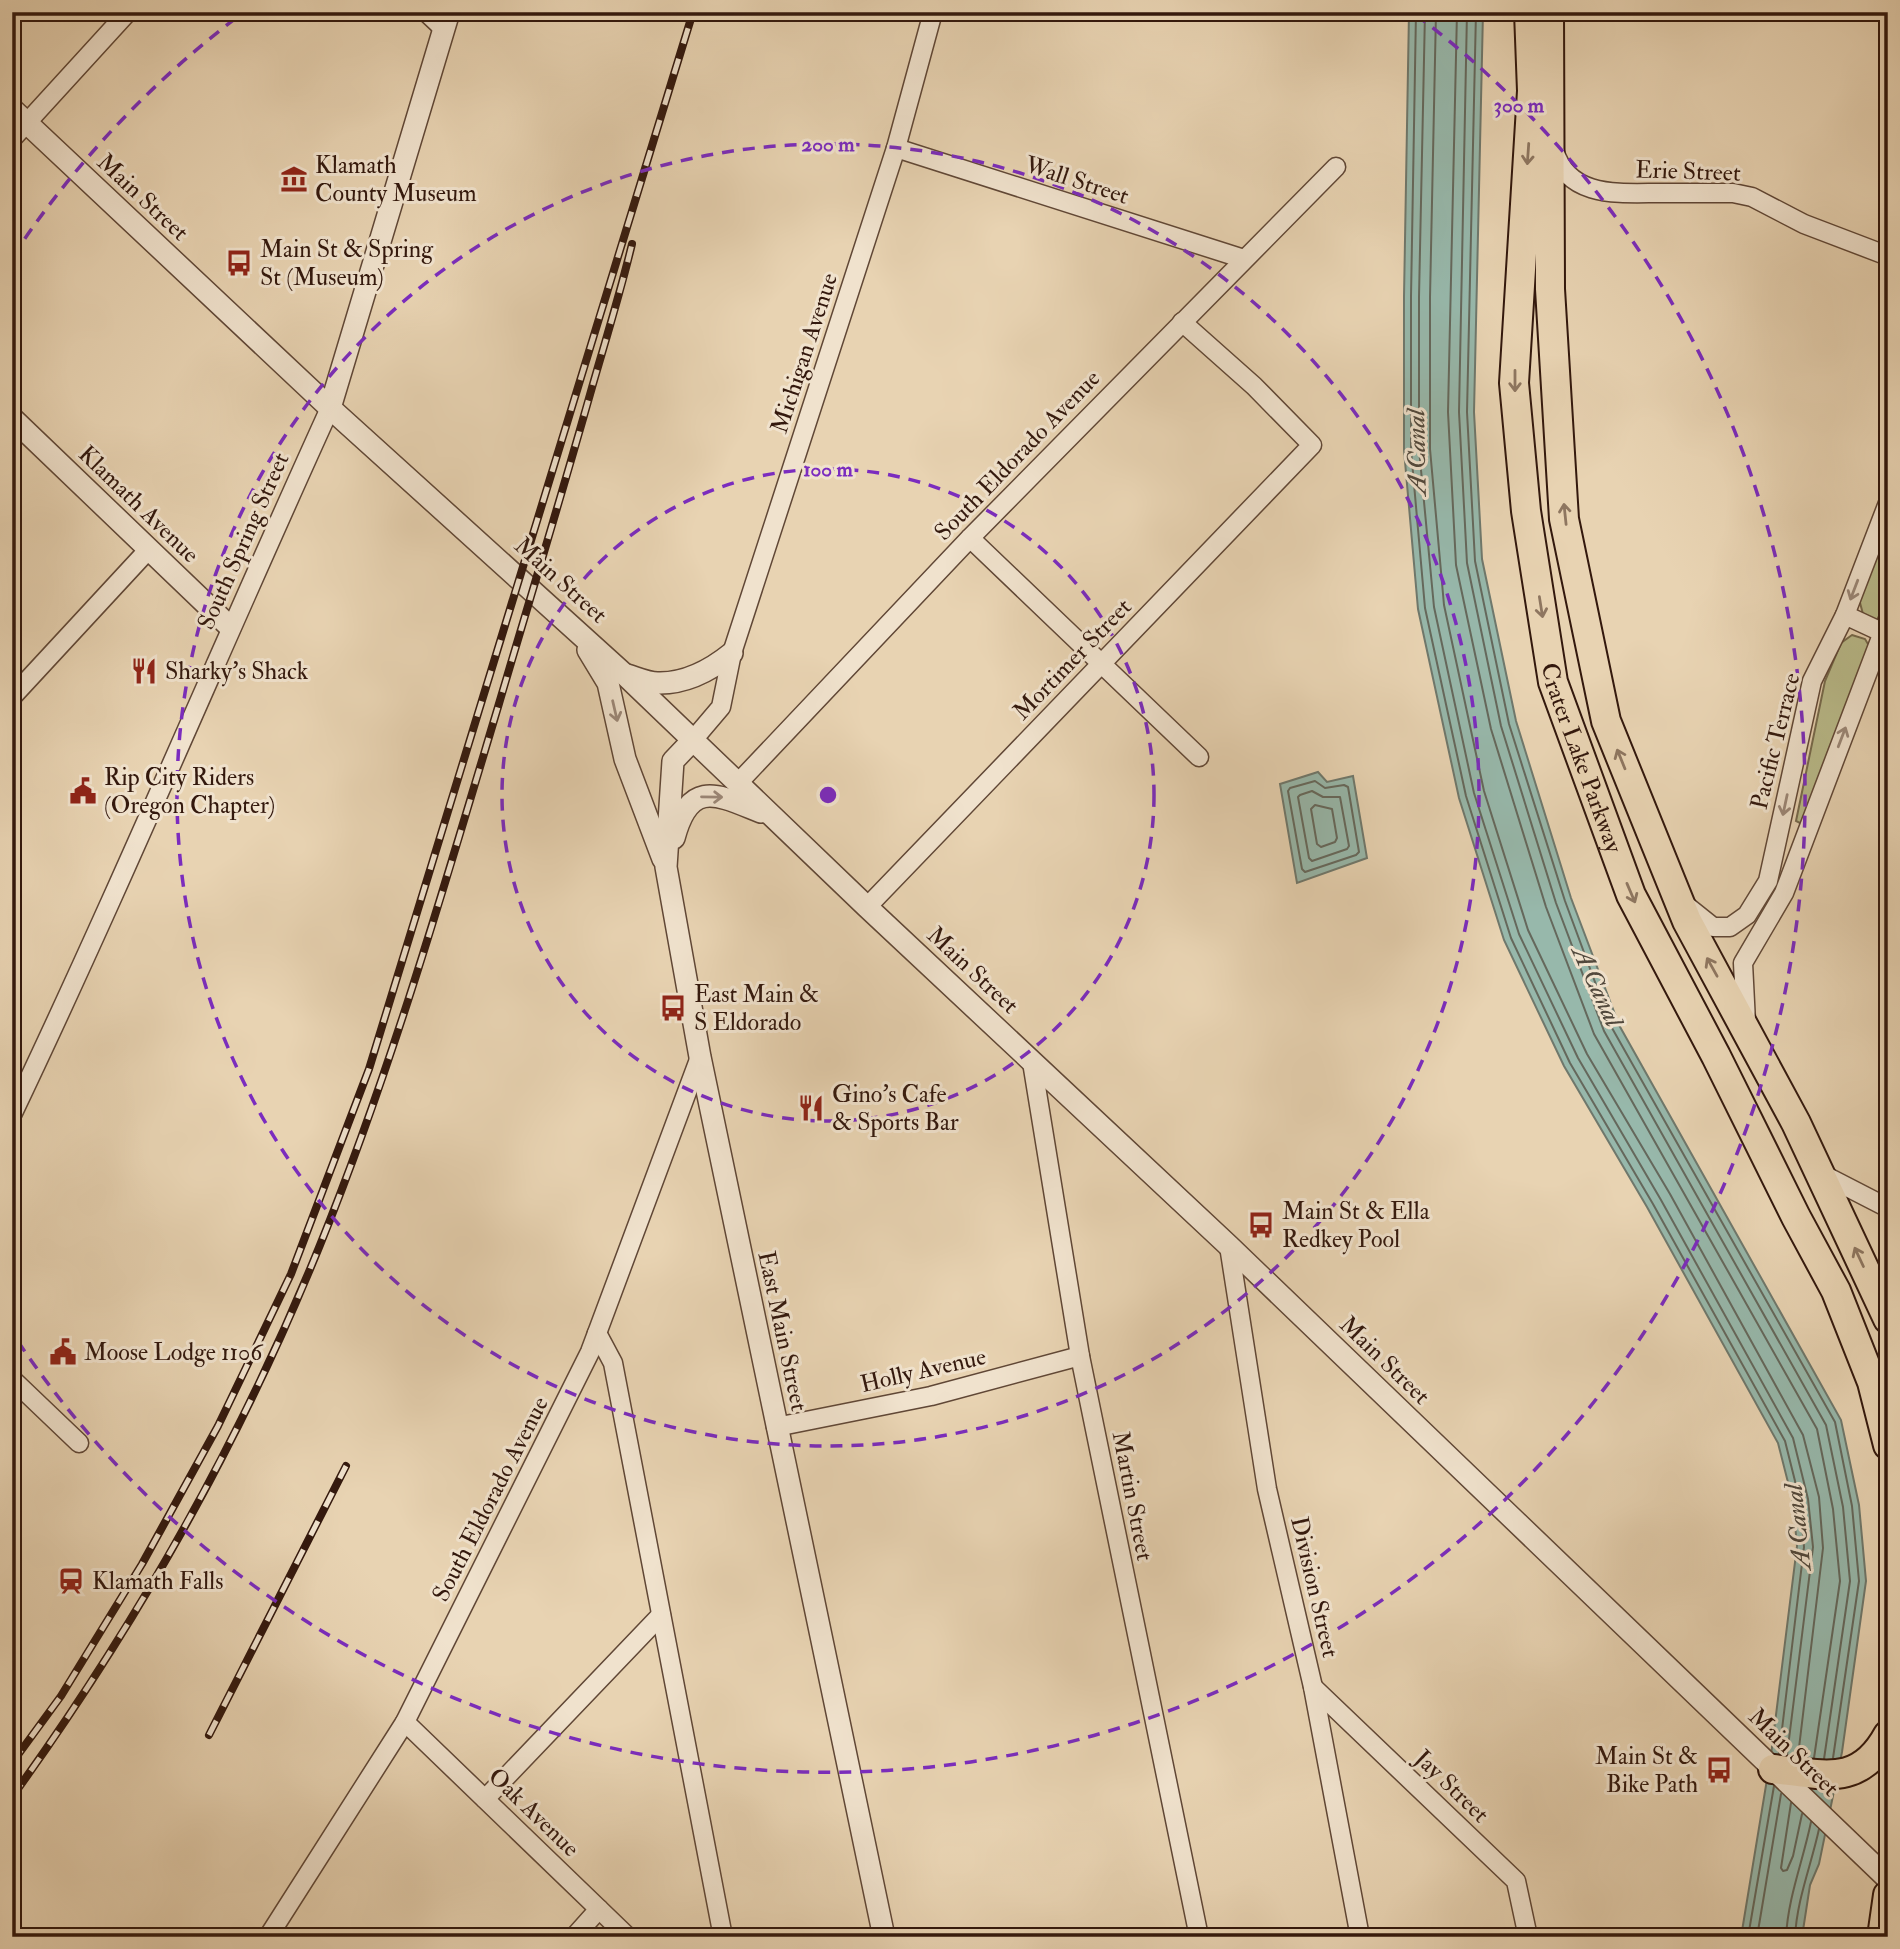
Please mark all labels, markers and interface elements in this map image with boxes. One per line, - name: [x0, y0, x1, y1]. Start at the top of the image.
- text: 300 m: [1494, 92, 1545, 119]
- text: 200 m: [802, 131, 855, 158]
- one-way arrow: [1521, 142, 1534, 165]
- street label: Main Street: [90, 147, 195, 248]
- street label: Wall Street: [1020, 149, 1133, 212]
- place label: Klamath County Museum: [315, 150, 477, 209]
- street label: Erie Street: [1635, 154, 1741, 189]
- museum icon: Klamath County Museum: [279, 164, 309, 194]
- place label: Main St & Spring St (Museum): [260, 234, 434, 293]
- bus stop icon: Main St & Spring St (Museum): [224, 248, 254, 278]
- street label: Michigan Avenue: [764, 269, 845, 437]
- street label: South Eldorado Avenue: [928, 363, 1107, 547]
- one-way arrow: [1508, 369, 1522, 392]
- water label: A Canal: [1400, 407, 1434, 498]
- street label: Klamath Avenue: [72, 439, 206, 570]
- street label: South Spring Street: [191, 448, 296, 635]
- text: 100 m: [803, 456, 854, 483]
- one-way arrow: [1558, 503, 1571, 526]
- street label: Main Street: [508, 531, 614, 630]
- one-way arrow: [1847, 578, 1860, 600]
- street label: Mortimer Street: [1006, 592, 1138, 727]
- one-way arrow: [1535, 595, 1548, 618]
- restaurant icon: Sharky's Shack: [129, 656, 159, 686]
- place label: Sharky's Shack: [165, 656, 309, 687]
- street label: Crater Lake Parkway: [1534, 661, 1629, 858]
- street label: Pacific Terrace: [1744, 670, 1807, 813]
- one-way arrow: [609, 699, 622, 722]
- one-way arrow: [1837, 727, 1850, 749]
- one-way arrow: [1614, 748, 1627, 770]
- place label: Rip City Riders (Oregon Chapter): [104, 762, 275, 821]
- public building icon: Rip City Riders (Oregon Chapter): [68, 776, 98, 806]
- centre of rings: [816, 783, 840, 807]
- one-way arrow: [700, 790, 723, 804]
- one-way arrow: [1777, 793, 1790, 815]
- one-way arrow: [1625, 882, 1638, 903]
- street label: Main Street: [920, 920, 1025, 1021]
- water label: A Canal: [1563, 938, 1630, 1034]
- one-way arrow: [1705, 957, 1718, 978]
- place label: East Main & S Eldorado: [694, 979, 819, 1038]
- bus stop icon: East Main & S Eldorado: [658, 993, 688, 1023]
- place label: Gino's Cafe & Sports Bar: [832, 1079, 959, 1138]
- restaurant icon: Gino's Cafe & Sports Bar: [796, 1093, 826, 1123]
- place label: Main St & Ella Redkey Pool: [1282, 1196, 1431, 1255]
- bus stop icon: Main St & Ella Redkey Pool: [1246, 1210, 1276, 1240]
- one-way arrow: [1852, 1247, 1865, 1268]
- street label: East Main Street: [750, 1248, 815, 1414]
- street label: Main Street: [1333, 1309, 1437, 1411]
- public building icon: Moose Lodge 1106: [48, 1337, 78, 1367]
- place label: Moose Lodge 1106: [84, 1337, 264, 1368]
- street label: Holly Avenue: [857, 1341, 989, 1400]
- street label: South Eldorado Avenue: [425, 1391, 556, 1607]
- street label: Martin Street: [1105, 1429, 1160, 1564]
- water label: A Canal: [1777, 1481, 1819, 1574]
- street label: Division Street: [1283, 1514, 1346, 1661]
- station icon: Klamath Falls: [56, 1566, 86, 1596]
- place label: Klamath Falls: [92, 1566, 224, 1597]
- street label: Main Street: [1742, 1701, 1846, 1803]
- place label: Main St & Bike Path: [1595, 1741, 1698, 1800]
- street label: Jay Street: [1407, 1742, 1496, 1830]
- bus stop icon: Main St & Bike Path: [1704, 1755, 1734, 1785]
- street label: Oak Avenue: [481, 1761, 586, 1864]

